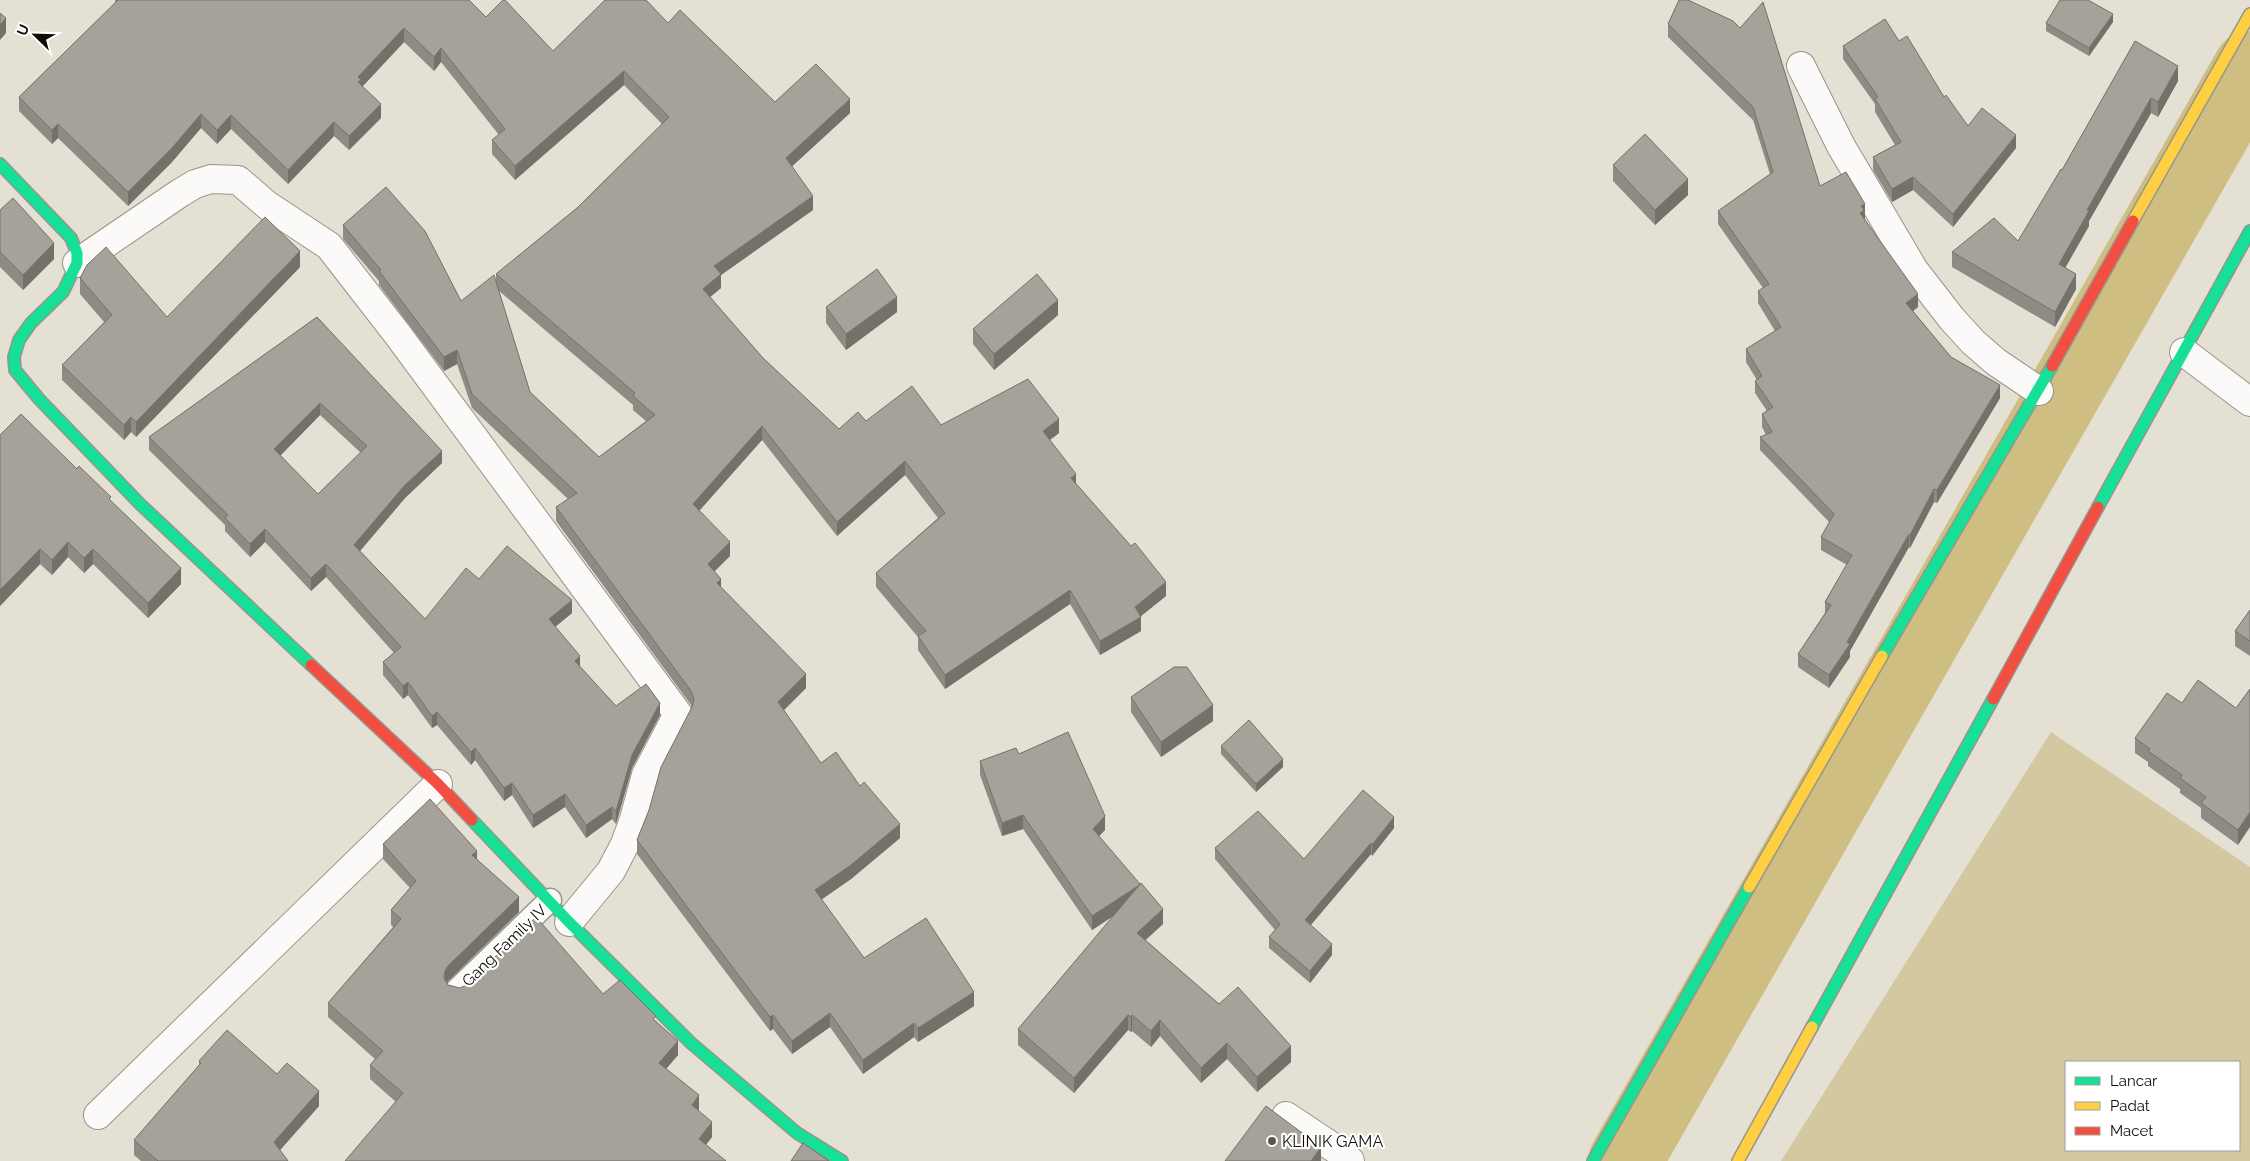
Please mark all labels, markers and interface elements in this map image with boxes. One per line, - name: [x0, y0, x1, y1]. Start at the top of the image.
- north arrow: [10, 10, 60, 60]
- text: U: [14, 22, 32, 38]
- street label: Gang Family IV: [458, 900, 551, 990]
- legend: [2065, 1061, 2240, 1151]
- text: Lancar: [2110, 1072, 2158, 1090]
- text: Padat: [2110, 1097, 2150, 1115]
- text: Macet: [2110, 1122, 2153, 1140]
- place label: KLINIK GAMA: [1282, 1132, 1383, 1151]
- marker: KLINIK GAMA: [1266, 1135, 1278, 1147]

